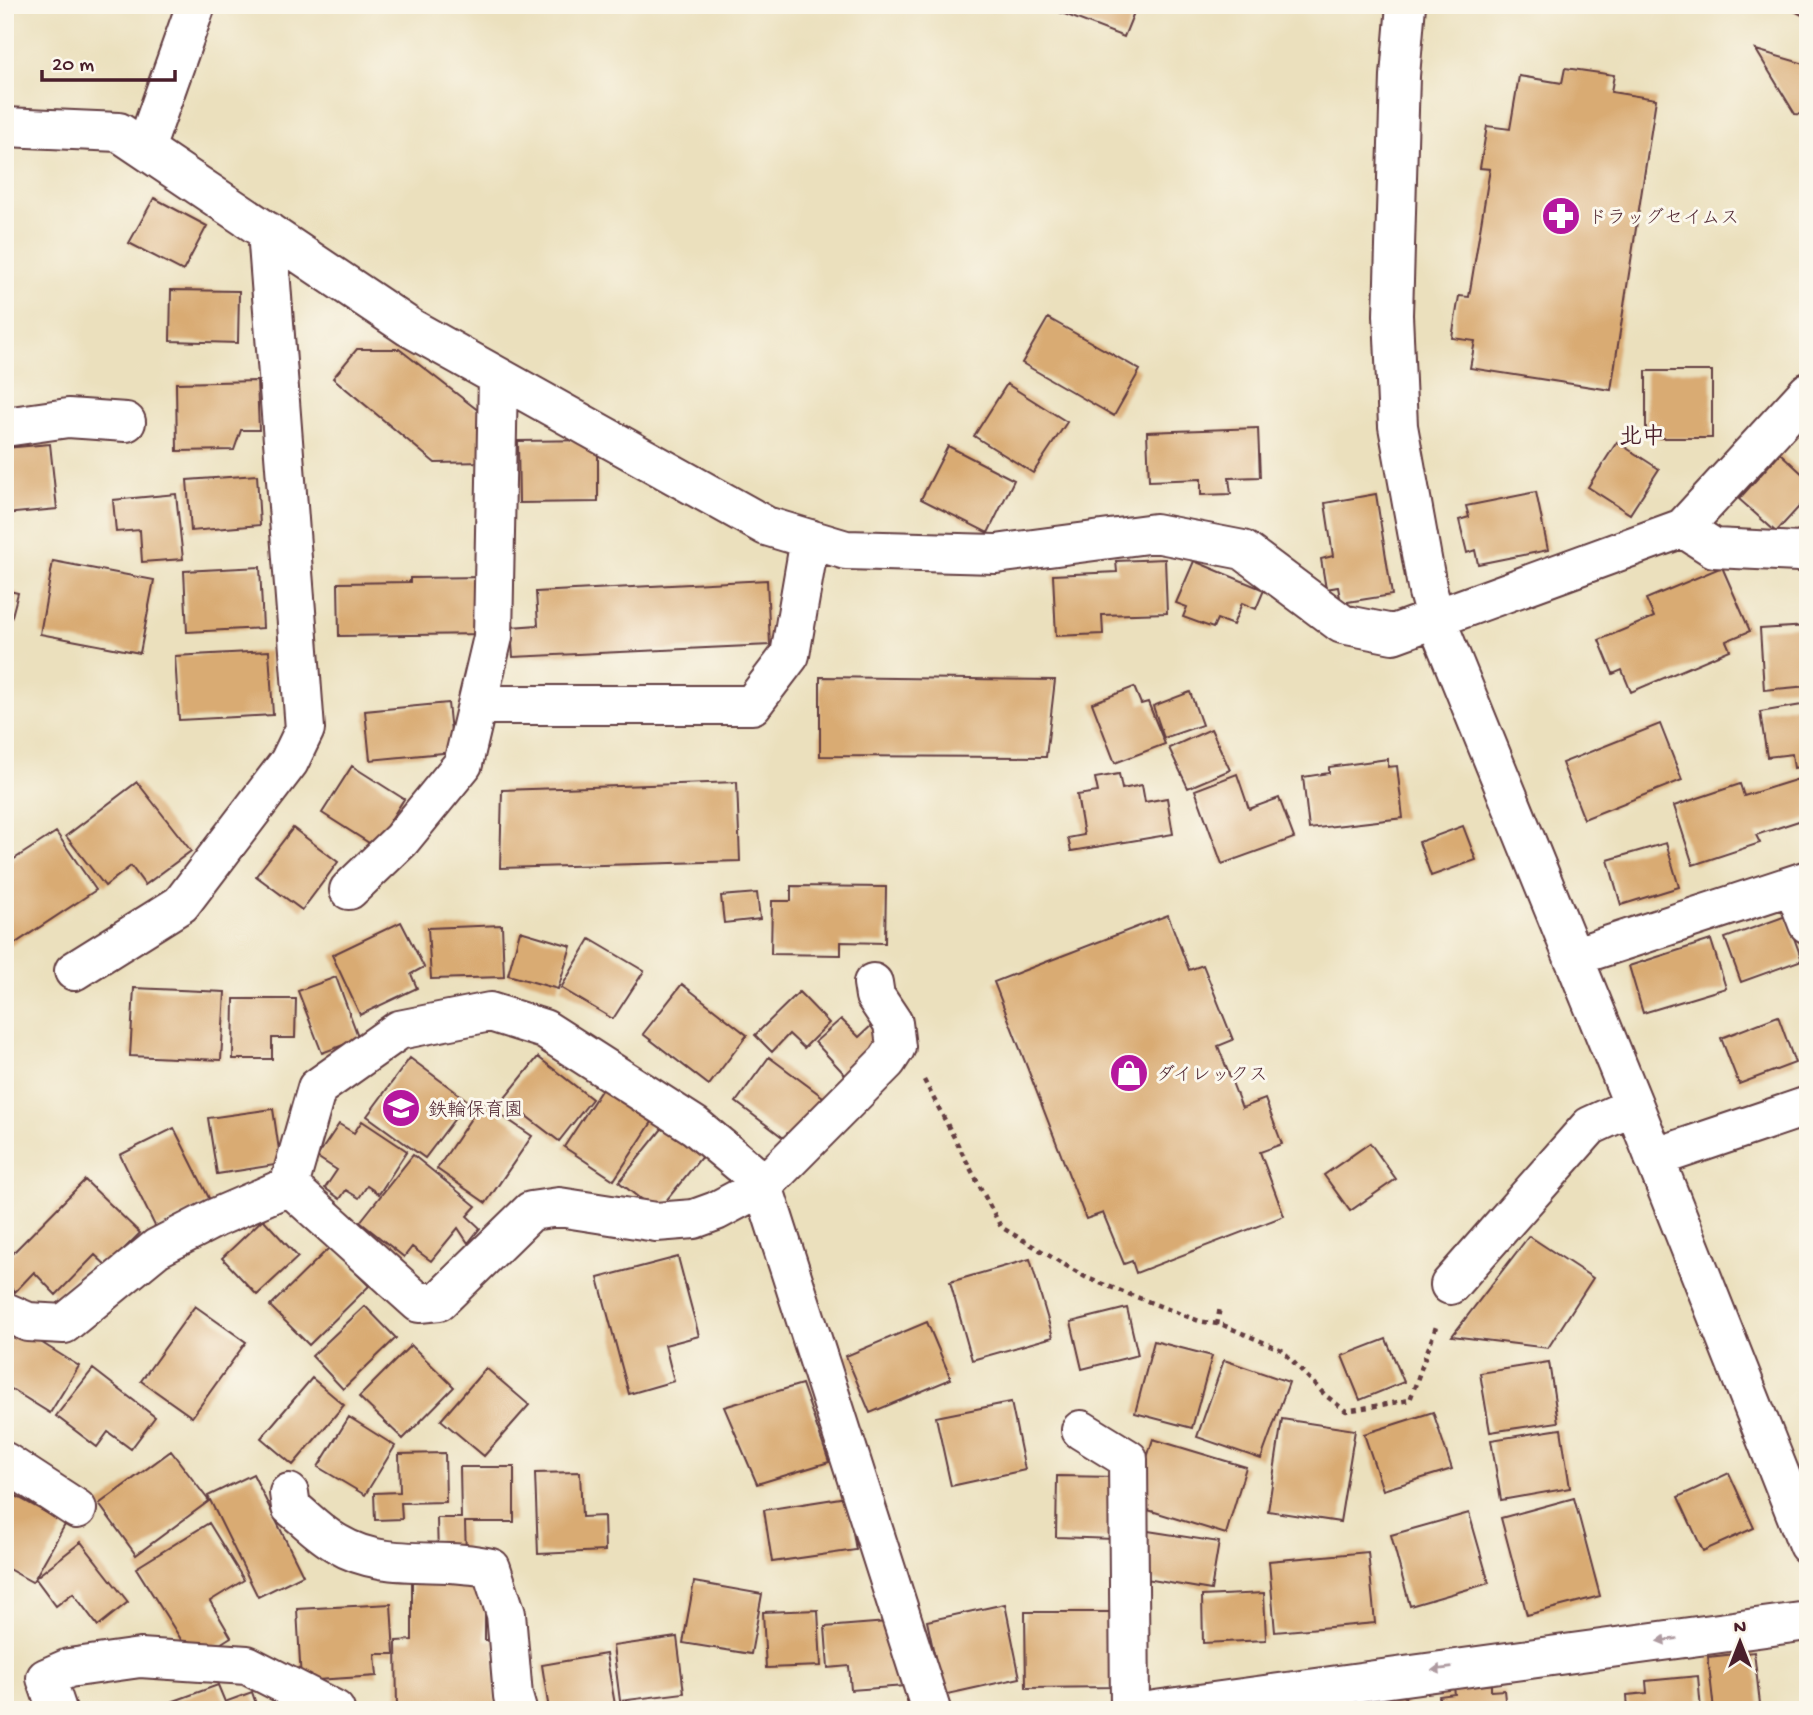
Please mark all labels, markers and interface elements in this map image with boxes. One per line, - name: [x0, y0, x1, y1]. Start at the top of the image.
- scale bar: [42, 38, 175, 82]
- text: 20 m: [52, 54, 94, 79]
- pharmacy icon: ドラッグセイムス: [1540, 195, 1582, 237]
- place label: ドラッグセイムス: [1588, 207, 1739, 231]
- district label: 北中: [1619, 424, 1665, 452]
- shop icon: ダイレックス: [1108, 1052, 1150, 1094]
- place label: ダイレックス: [1156, 1064, 1268, 1088]
- school or university icon: 鉄輪保育園: [380, 1087, 422, 1129]
- place label: 鉄輪保育園: [428, 1099, 523, 1123]
- north arrow: [1704, 1606, 1774, 1676]
- text: N: [1734, 1617, 1746, 1640]
- one-way arrow: [1656, 1634, 1678, 1645]
- one-way arrow: [1430, 1664, 1452, 1675]

